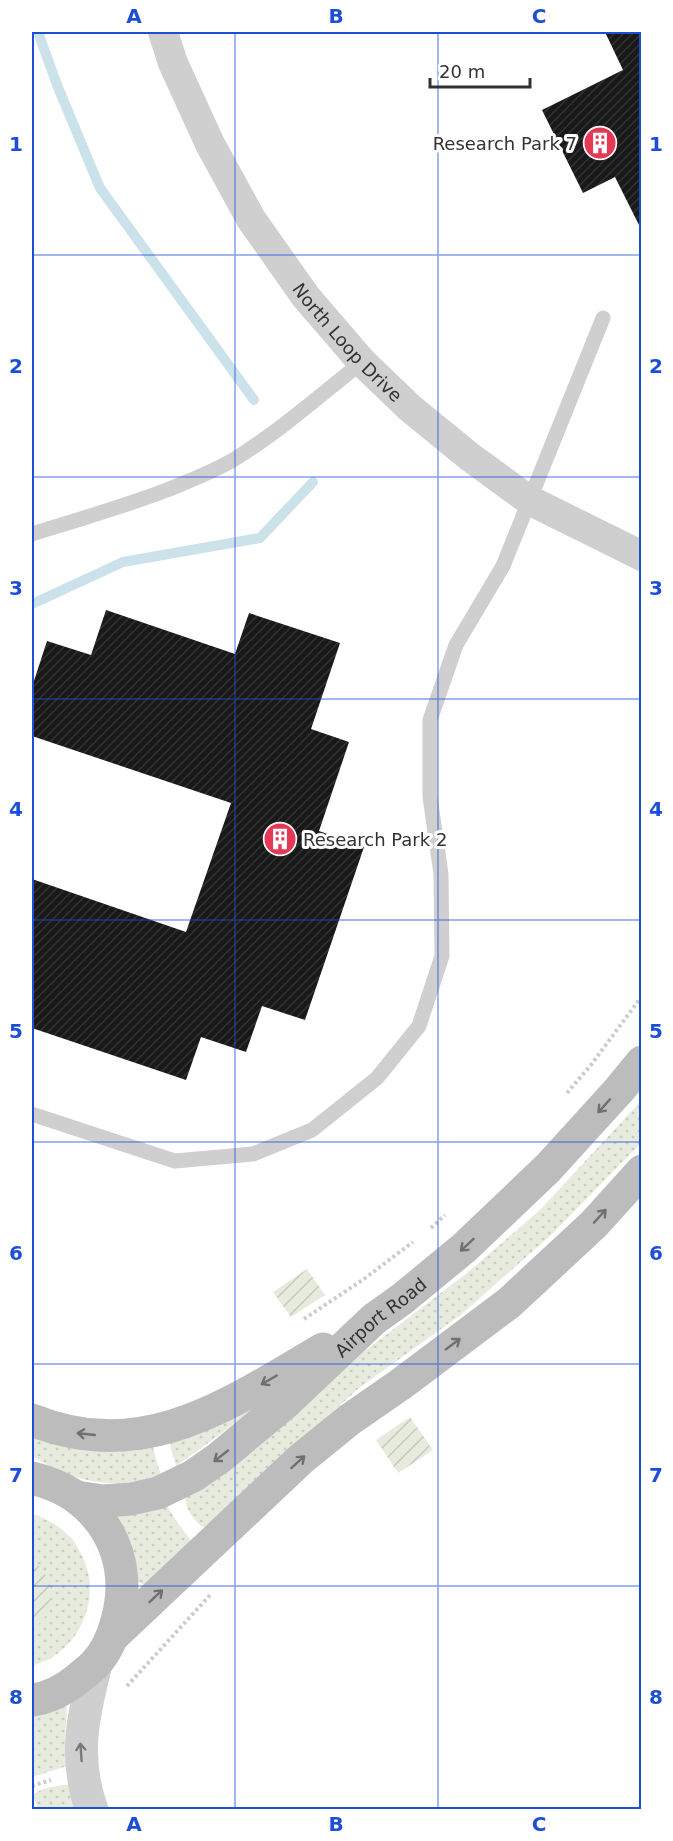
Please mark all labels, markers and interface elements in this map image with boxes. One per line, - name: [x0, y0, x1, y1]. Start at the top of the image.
- text: A: [126, 4, 142, 28]
- text: B: [328, 4, 344, 28]
- text: C: [532, 4, 546, 28]
- scale bar: [430, 51, 530, 89]
- text: 20 m: [439, 61, 485, 82]
- building icon: Research Park 7: [582, 125, 618, 161]
- text: 1: [9, 132, 23, 156]
- text: 1: [649, 132, 663, 156]
- place label: Research Park 7: [433, 133, 577, 154]
- street label: North Loop Drive: [289, 279, 407, 406]
- text: 2: [9, 354, 23, 378]
- text: 2: [649, 354, 663, 378]
- text: 3: [9, 576, 23, 600]
- text: 3: [649, 576, 663, 600]
- text: 4: [9, 797, 23, 821]
- text: 4: [649, 797, 663, 821]
- building icon: Research Park 2: [262, 821, 298, 857]
- place label: Research Park 2: [303, 829, 447, 850]
- text: 5: [9, 1019, 23, 1043]
- text: 5: [649, 1019, 663, 1043]
- one-way arrow: [597, 1099, 611, 1114]
- one-way arrow: [593, 1209, 607, 1224]
- one-way arrow: [459, 1238, 474, 1252]
- text: 6: [9, 1241, 23, 1265]
- text: 6: [649, 1241, 663, 1265]
- street label: Airport Road: [330, 1273, 430, 1361]
- one-way arrow: [445, 1338, 461, 1351]
- one-way arrow: [261, 1375, 278, 1387]
- one-way arrow: [76, 1428, 96, 1439]
- one-way arrow: [213, 1450, 229, 1463]
- one-way arrow: [290, 1455, 305, 1469]
- text: 7: [9, 1463, 23, 1487]
- text: 7: [649, 1463, 663, 1487]
- one-way arrow: [148, 1589, 163, 1603]
- text: 8: [9, 1685, 23, 1709]
- text: 8: [649, 1685, 663, 1709]
- one-way arrow: [75, 1743, 86, 1763]
- text: A: [126, 1812, 142, 1836]
- text: B: [328, 1812, 344, 1836]
- text: C: [532, 1812, 546, 1836]

